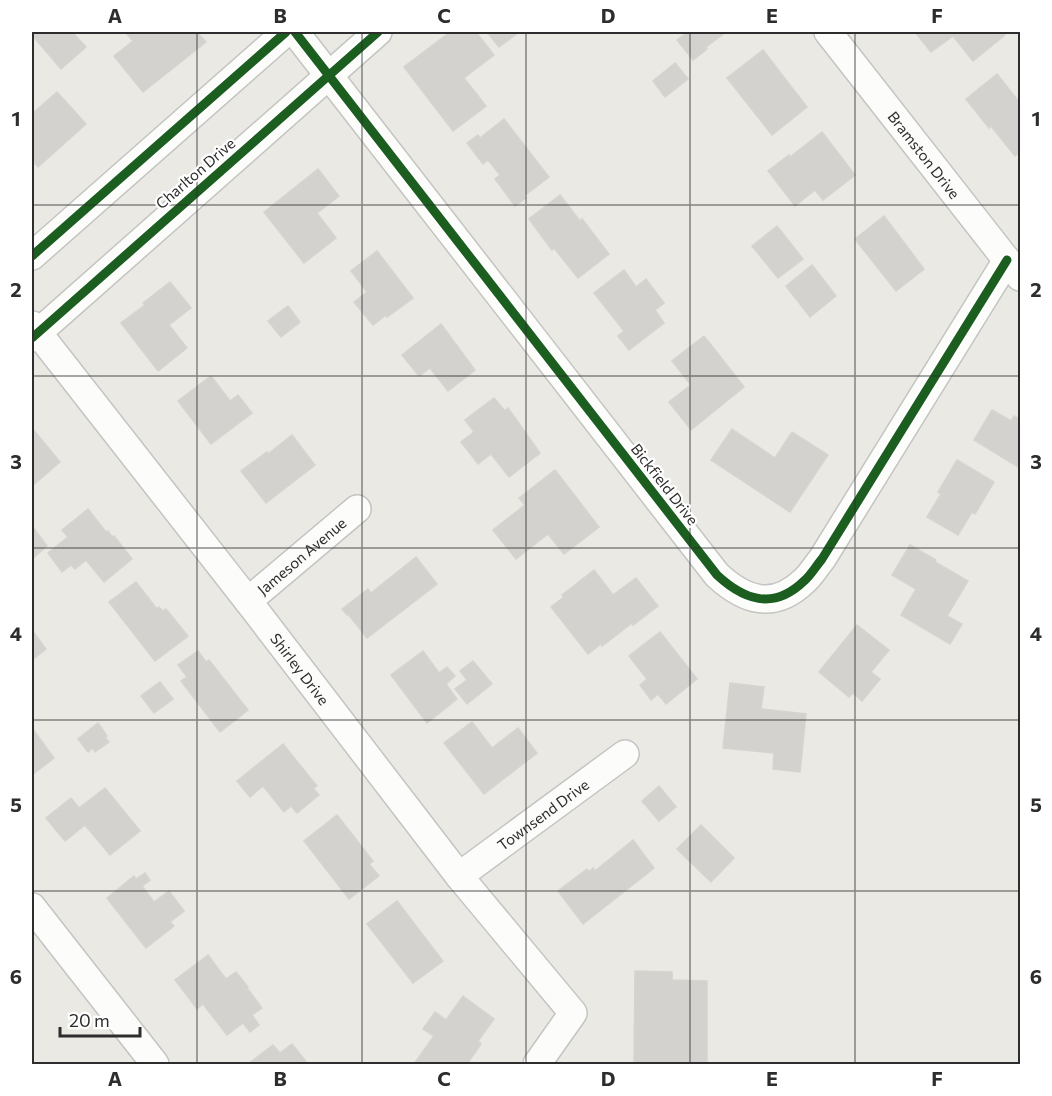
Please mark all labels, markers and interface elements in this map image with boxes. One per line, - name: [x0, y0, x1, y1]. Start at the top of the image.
- text: A: [108, 3, 122, 27]
- text: B: [273, 3, 287, 27]
- text: C: [437, 3, 451, 27]
- text: D: [601, 3, 615, 27]
- text: E: [766, 3, 778, 27]
- text: F: [931, 3, 943, 27]
- text: 1: [11, 106, 21, 130]
- text: 1: [1031, 106, 1041, 130]
- street label: Bramston Drive: [884, 107, 964, 202]
- street label: Charlton Drive: [152, 134, 238, 212]
- text: 2: [10, 277, 22, 301]
- text: 2: [1030, 277, 1042, 301]
- street label: Bickfield Drive: [628, 440, 702, 528]
- text: 3: [10, 449, 22, 473]
- text: 3: [1030, 449, 1042, 473]
- street label: Jameson Avenue: [253, 513, 350, 598]
- text: 4: [10, 621, 22, 645]
- text: 4: [1030, 621, 1042, 645]
- street label: Shirley Drive: [267, 629, 333, 708]
- street label: Townsend Drive: [494, 775, 592, 854]
- text: 5: [10, 792, 22, 816]
- text: 5: [1030, 792, 1042, 816]
- text: 6: [10, 964, 22, 988]
- text: 6: [1030, 964, 1042, 988]
- scale bar: [60, 1000, 140, 1038]
- text: 20 m: [69, 1009, 110, 1031]
- text: A: [108, 1066, 122, 1090]
- text: B: [273, 1066, 287, 1090]
- text: C: [437, 1066, 451, 1090]
- text: D: [601, 1066, 615, 1090]
- text: E: [766, 1066, 778, 1090]
- text: F: [931, 1066, 943, 1090]

